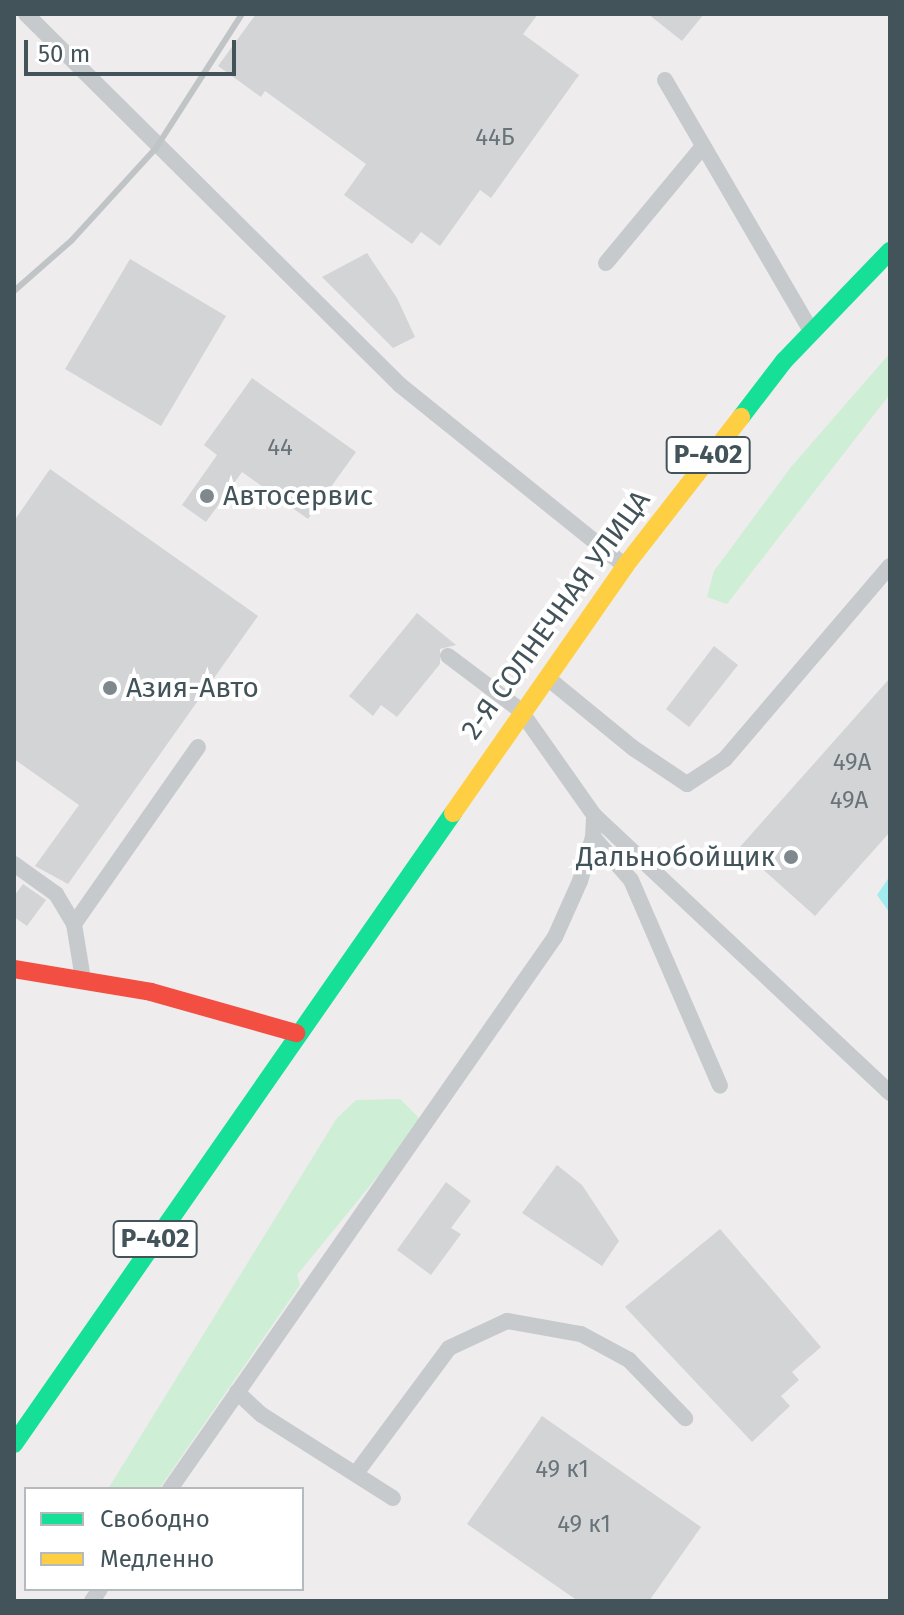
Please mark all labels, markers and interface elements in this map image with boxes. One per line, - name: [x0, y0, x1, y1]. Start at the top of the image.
- scale bar: [28, 24, 240, 74]
- text: 50 m: [38, 40, 90, 68]
- house number: 44Б: [475, 124, 515, 152]
- road number: Р-402: [664, 433, 752, 477]
- house number: 44: [267, 434, 293, 462]
- place label: Автосервис: [223, 479, 373, 513]
- street label: 2-Я СОЛНЕЧНАЯ УЛИЦА: [455, 484, 657, 746]
- marker: Автосервис: [198, 487, 216, 505]
- place label: Азия-Авто: [126, 671, 259, 705]
- marker: Азия-Авто: [101, 679, 119, 697]
- house number: 49А: [833, 749, 871, 777]
- house number: 49А: [830, 787, 868, 815]
- place label: Дальнобойщик: [576, 840, 775, 874]
- marker: Дальнобойщик: [782, 848, 800, 866]
- road number: Р-402: [111, 1217, 199, 1261]
- house number: 49 к1: [535, 1456, 589, 1484]
- legend: [24, 1487, 304, 1591]
- text: Свободно: [100, 1505, 210, 1533]
- house number: 49 к1: [557, 1511, 611, 1539]
- text: Медленно: [100, 1545, 214, 1573]

